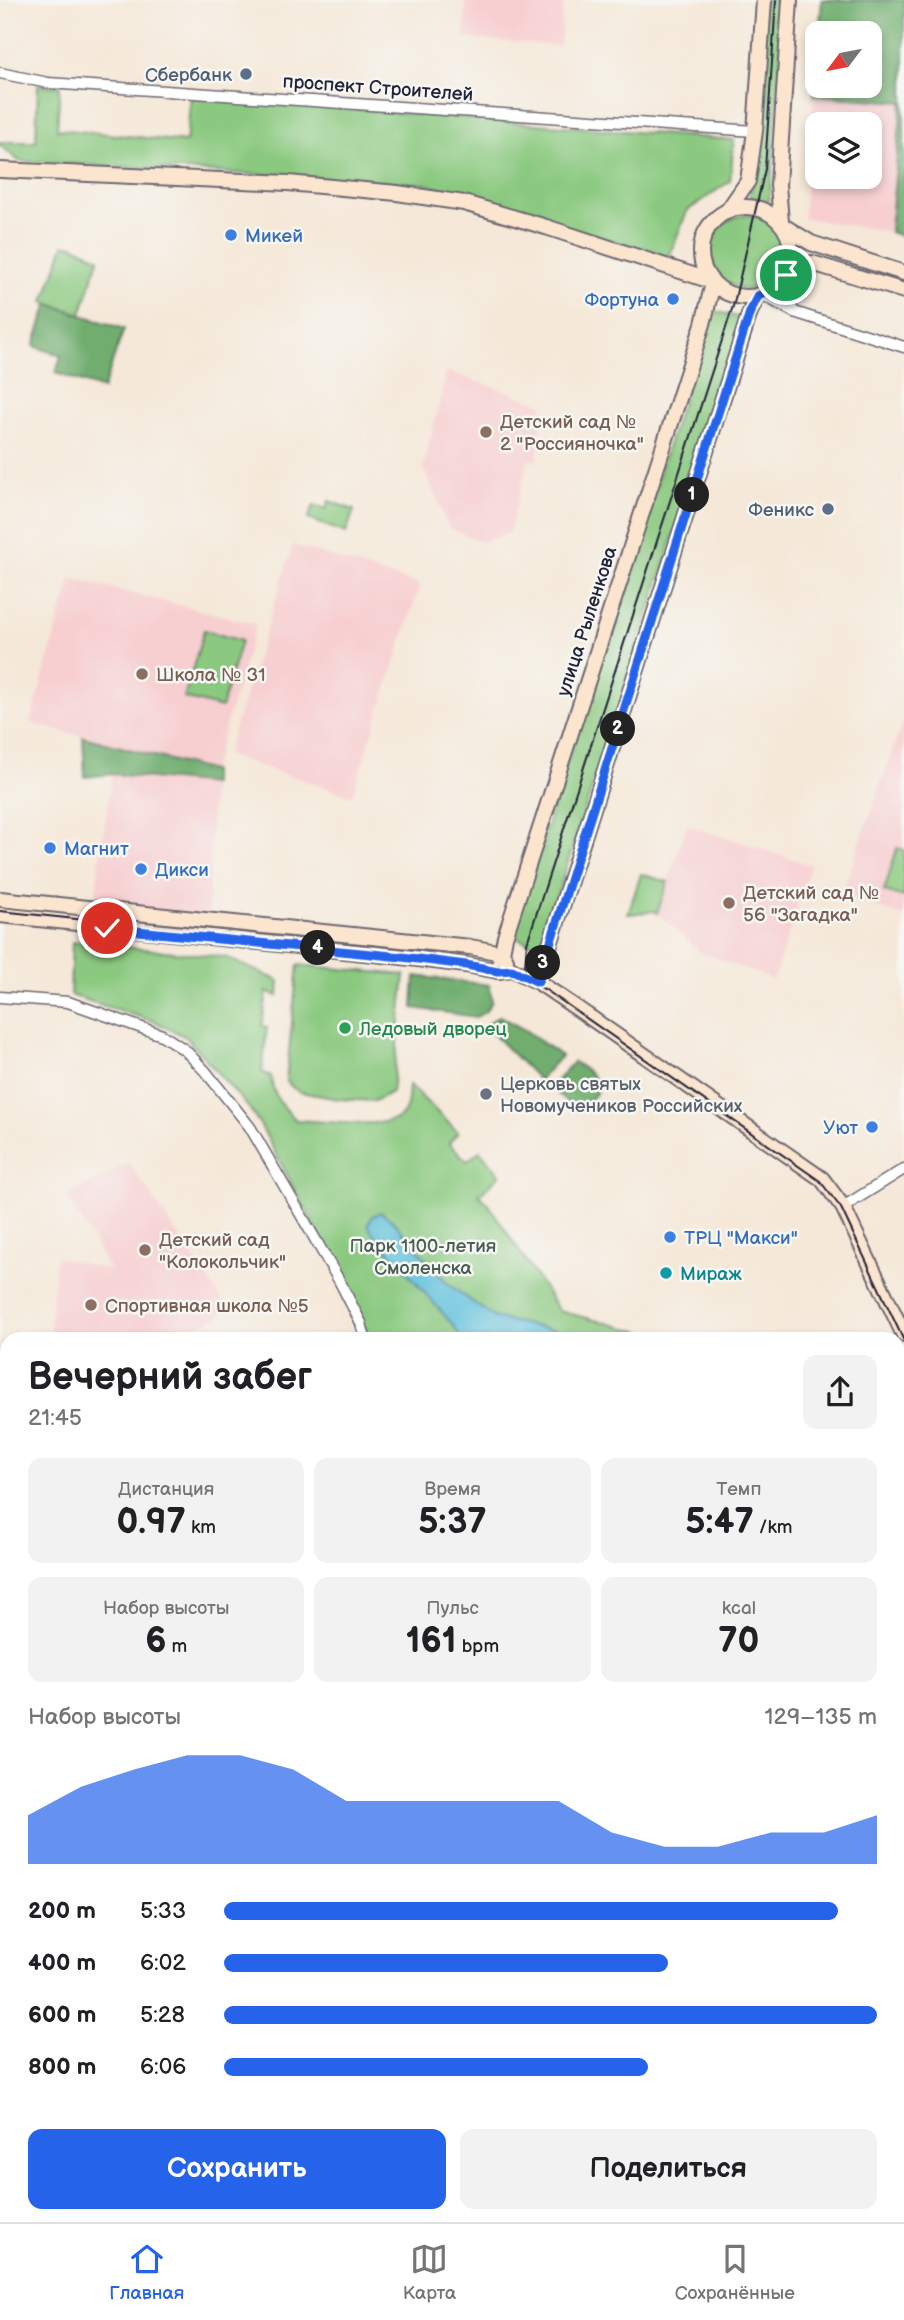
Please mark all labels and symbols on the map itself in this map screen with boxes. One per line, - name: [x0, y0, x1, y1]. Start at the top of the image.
- north arrow: [805, 21, 882, 98]
- place label: Сбербанк: [145, 64, 232, 87]
- marker: Сбербанк: [238, 66, 254, 82]
- street label: проспект Строителей: [282, 70, 474, 107]
- place label: Микей: [245, 225, 303, 248]
- marker: Микей: [223, 227, 239, 243]
- pin: [756, 245, 816, 305]
- place label: Фортуна: [584, 289, 659, 312]
- marker: Фортуна: [665, 291, 681, 307]
- place label: Детский сад № 2 "Россияночка": [500, 411, 644, 456]
- marker: Детский сад № 2 "Россияночка": [478, 424, 494, 440]
- pin: 1: [674, 477, 710, 512]
- place label: Феникс: [748, 499, 815, 522]
- marker: Феникс: [820, 501, 836, 517]
- street label: улица Рыленкова: [552, 544, 623, 699]
- place label: Школа № 31: [156, 664, 266, 687]
- marker: Школа № 31: [134, 666, 150, 682]
- pin: 2: [600, 712, 636, 746]
- place label: Магнит: [64, 838, 129, 861]
- marker: Магнит: [42, 840, 58, 856]
- place label: Дикси: [155, 859, 209, 882]
- marker: Дикси: [133, 861, 149, 877]
- place label: Детский сад № 56 "Загадка": [743, 882, 879, 927]
- marker: Детский сад № 56 "Загадка": [721, 895, 737, 911]
- pin: [77, 898, 137, 958]
- pin: 4: [300, 930, 336, 965]
- pin: 3: [526, 946, 560, 981]
- place label: Ледовый дворец: [358, 1018, 507, 1041]
- marker: Ледовый дворец: [337, 1020, 353, 1036]
- place label: Церковь святых Новомучеников Российских: [500, 1073, 743, 1118]
- marker: Церковь святых Новомучеников Российских: [478, 1086, 494, 1102]
- place label: Уют: [823, 1117, 858, 1140]
- marker: Уют: [864, 1119, 880, 1135]
- place label: ТРЦ "Макси": [684, 1227, 798, 1250]
- place label: Детский сад "Колокольчик": [159, 1229, 286, 1274]
- marker: ТРЦ "Макси": [662, 1229, 678, 1245]
- park label: Парк 1100-летия Смоленска: [350, 1235, 496, 1280]
- marker: Детский сад "Колокольчик": [137, 1242, 153, 1258]
- place label: Мираж: [680, 1263, 742, 1286]
- marker: Мираж: [658, 1265, 674, 1281]
- place label: Спортивная школа №5: [105, 1295, 309, 1318]
- marker: Спортивная школа №5: [83, 1297, 99, 1313]

